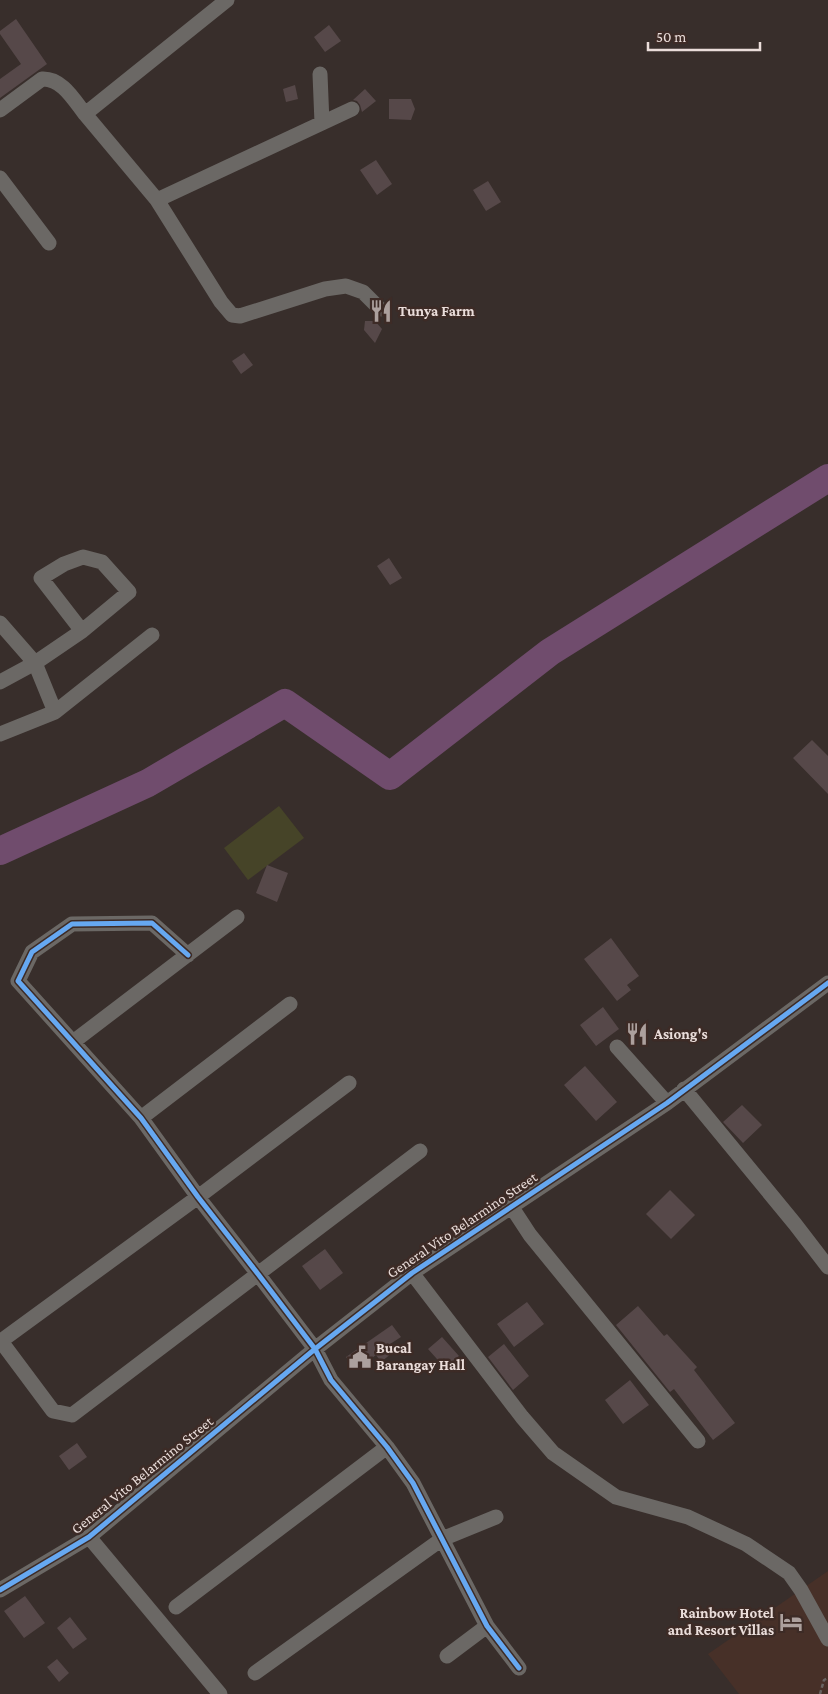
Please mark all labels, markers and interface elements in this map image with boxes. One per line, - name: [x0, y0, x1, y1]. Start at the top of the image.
- scale bar: [648, 20, 760, 52]
- text: 50 m: [656, 29, 686, 45]
- restaurant icon: Tunya Farm: [368, 298, 394, 324]
- place label: Tunya Farm: [398, 303, 475, 319]
- restaurant icon: Asiong's: [624, 1021, 650, 1047]
- place label: Asiong's: [653, 1026, 708, 1042]
- street label: General Vito Belarmino Street: [384, 1168, 541, 1281]
- place label: Bucal Barangay Hall: [376, 1340, 466, 1373]
- public building icon: Bucal Barangay Hall: [347, 1344, 373, 1370]
- street label: General Vito Belarmino Street: [68, 1412, 217, 1537]
- place label: Rainbow Hotel and Resort Villas: [668, 1605, 775, 1638]
- hotel icon: Rainbow Hotel and Resort Villas: [778, 1609, 804, 1635]

